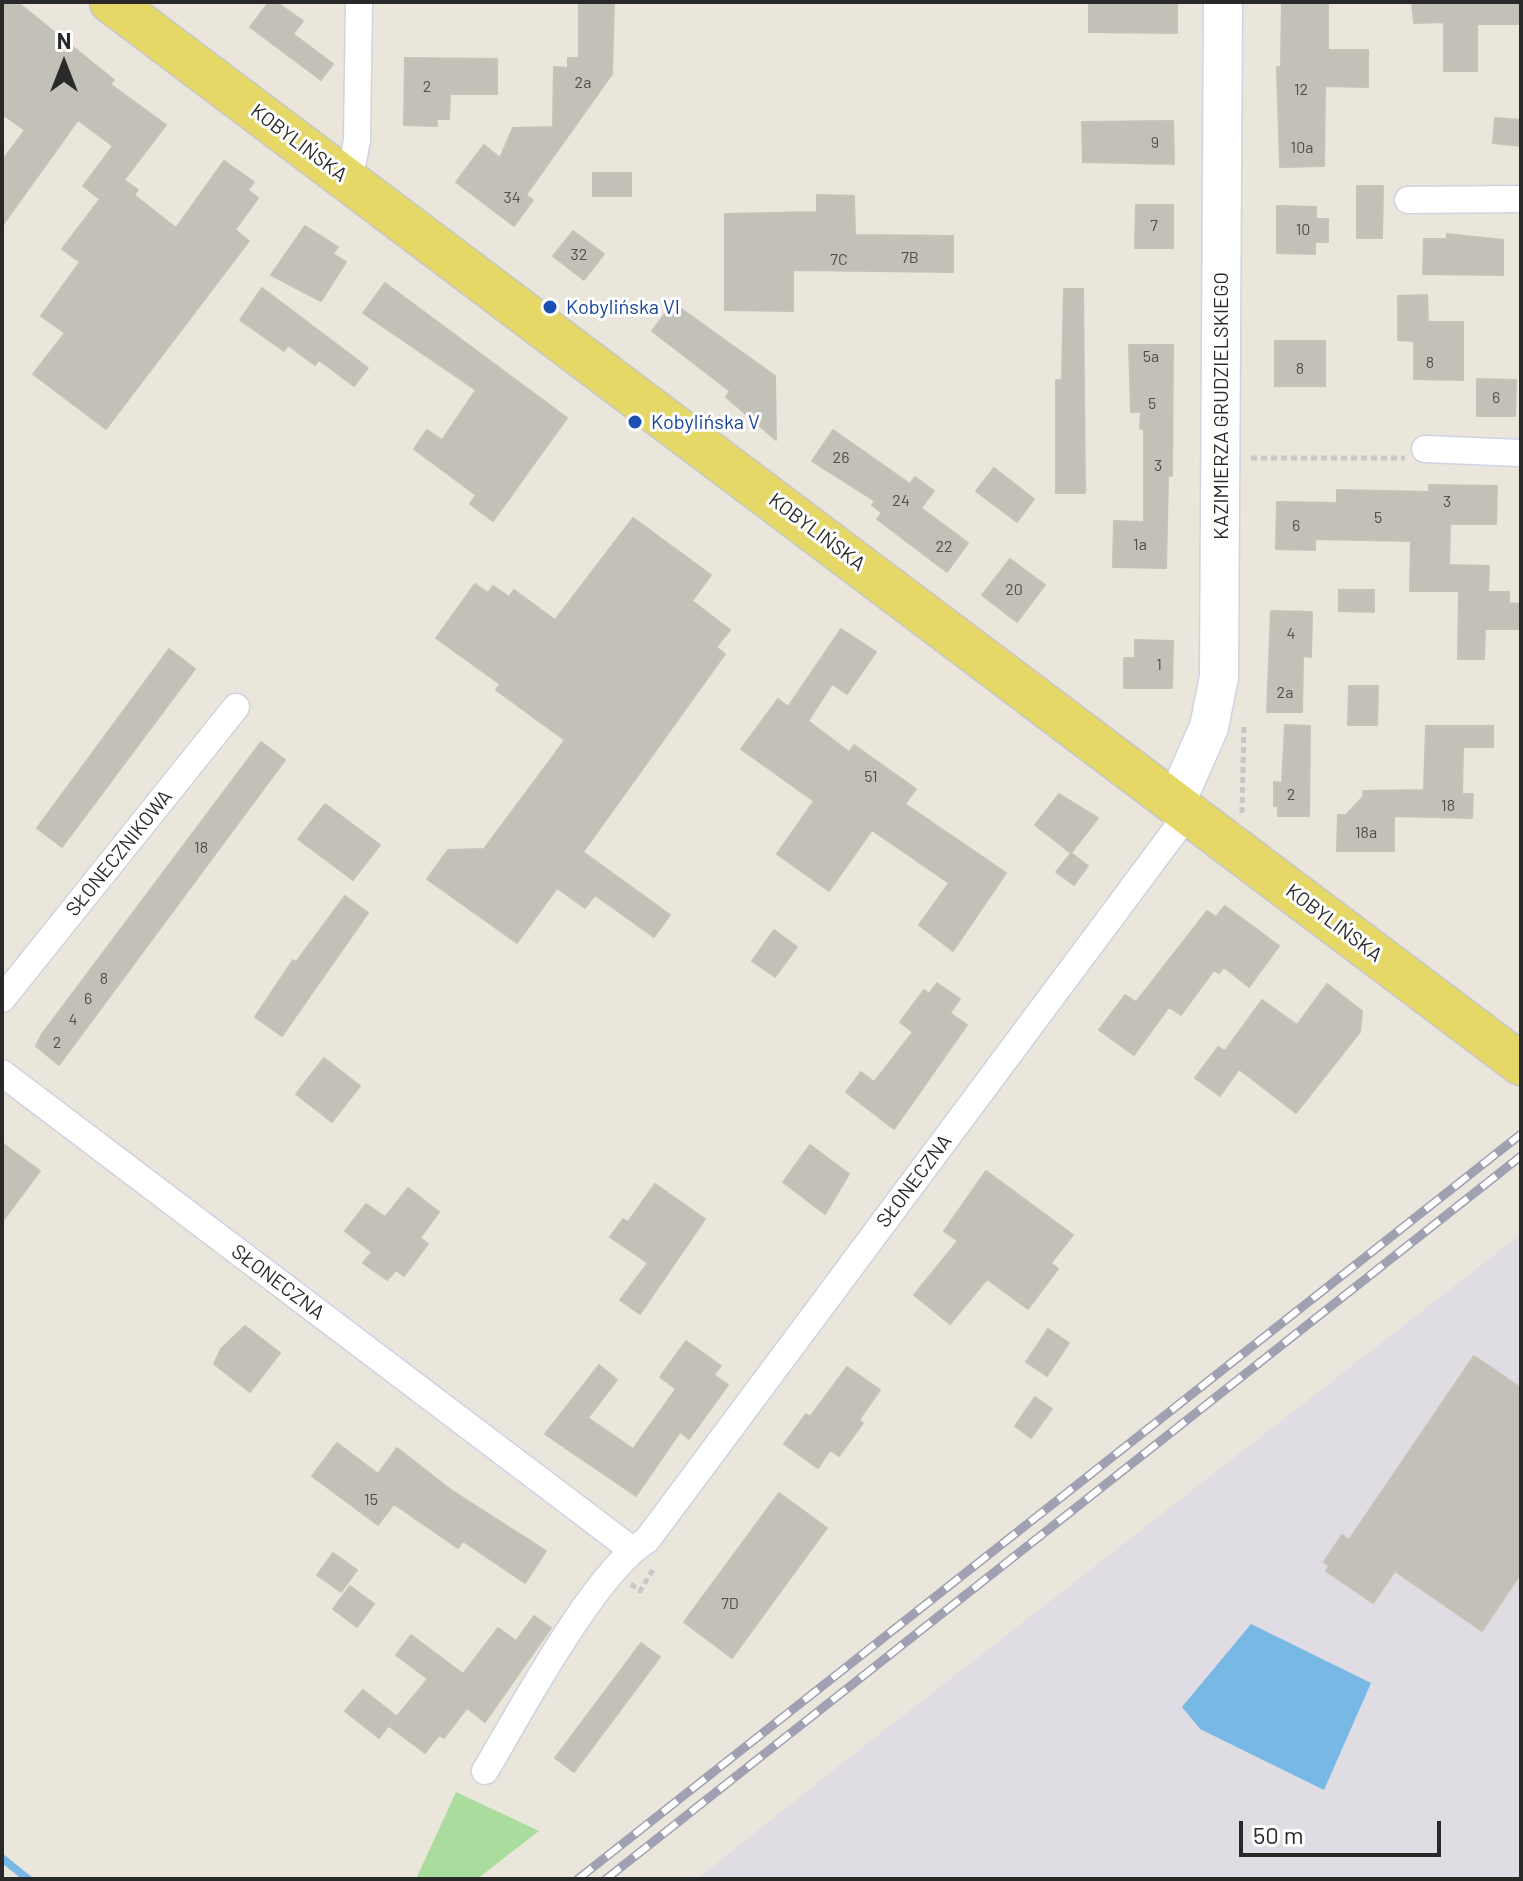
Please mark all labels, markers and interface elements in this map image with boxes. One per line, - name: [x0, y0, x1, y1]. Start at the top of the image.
- north arrow: [24, 24, 104, 104]
- text: N: [57, 27, 71, 53]
- house number: 2a: [575, 73, 591, 93]
- house number: 2: [423, 77, 431, 97]
- house number: 12: [1294, 80, 1308, 100]
- street label: KOBYLIŃSKA: [246, 99, 352, 187]
- house number: 9: [1151, 133, 1159, 153]
- house number: 10a: [1291, 138, 1313, 158]
- house number: 34: [503, 188, 521, 208]
- house number: 7: [1150, 216, 1158, 236]
- house number: 10: [1296, 220, 1310, 240]
- house number: 32: [571, 245, 587, 265]
- house number: 7B: [901, 248, 919, 268]
- house number: 7C: [830, 250, 848, 270]
- street label: KAZIMIERZA GRUDZIELSKIEGO: [1209, 272, 1233, 540]
- place label: Kobylińska VI: [566, 295, 680, 319]
- marker: Kobylińska VI: [541, 298, 559, 316]
- house number: 5a: [1143, 347, 1159, 367]
- house number: 8: [1426, 353, 1434, 373]
- house number: 8: [1296, 359, 1304, 379]
- house number: 6: [1492, 388, 1500, 408]
- house number: 5: [1148, 394, 1156, 414]
- place label: Kobylińska V: [651, 410, 760, 434]
- marker: Kobylińska V: [626, 413, 644, 431]
- house number: 26: [833, 448, 849, 468]
- house number: 3: [1154, 456, 1162, 476]
- street label: KOBYLIŃSKA: [764, 488, 870, 576]
- house number: 24: [892, 491, 910, 511]
- house number: 3: [1443, 492, 1451, 512]
- house number: 5: [1374, 508, 1382, 528]
- house number: 6: [1292, 516, 1300, 536]
- house number: 1a: [1133, 535, 1147, 555]
- house number: 22: [935, 537, 953, 557]
- house number: 20: [1005, 580, 1023, 600]
- house number: 4: [1287, 624, 1295, 644]
- house number: 1: [1156, 655, 1162, 675]
- house number: 2a: [1277, 683, 1293, 703]
- house number: 51: [864, 767, 878, 787]
- street label: SŁONECZNIKOWA: [61, 785, 177, 921]
- house number: 2: [1287, 785, 1295, 805]
- house number: 18: [1441, 796, 1455, 816]
- house number: 18a: [1355, 823, 1377, 843]
- house number: 18: [194, 838, 208, 858]
- street label: KOBYLIŃSKA: [1281, 879, 1387, 967]
- house number: 8: [100, 969, 108, 989]
- house number: 6: [84, 989, 92, 1009]
- house number: 4: [69, 1010, 77, 1030]
- house number: 2: [53, 1033, 61, 1053]
- street label: SŁONECZNA: [871, 1130, 957, 1232]
- street label: SŁONECZNA: [227, 1239, 329, 1325]
- house number: 15: [364, 1490, 378, 1510]
- house number: 7D: [721, 1594, 739, 1614]
- scale bar: [1243, 1805, 1445, 1855]
- text: 50 m: [1253, 1820, 1304, 1849]

